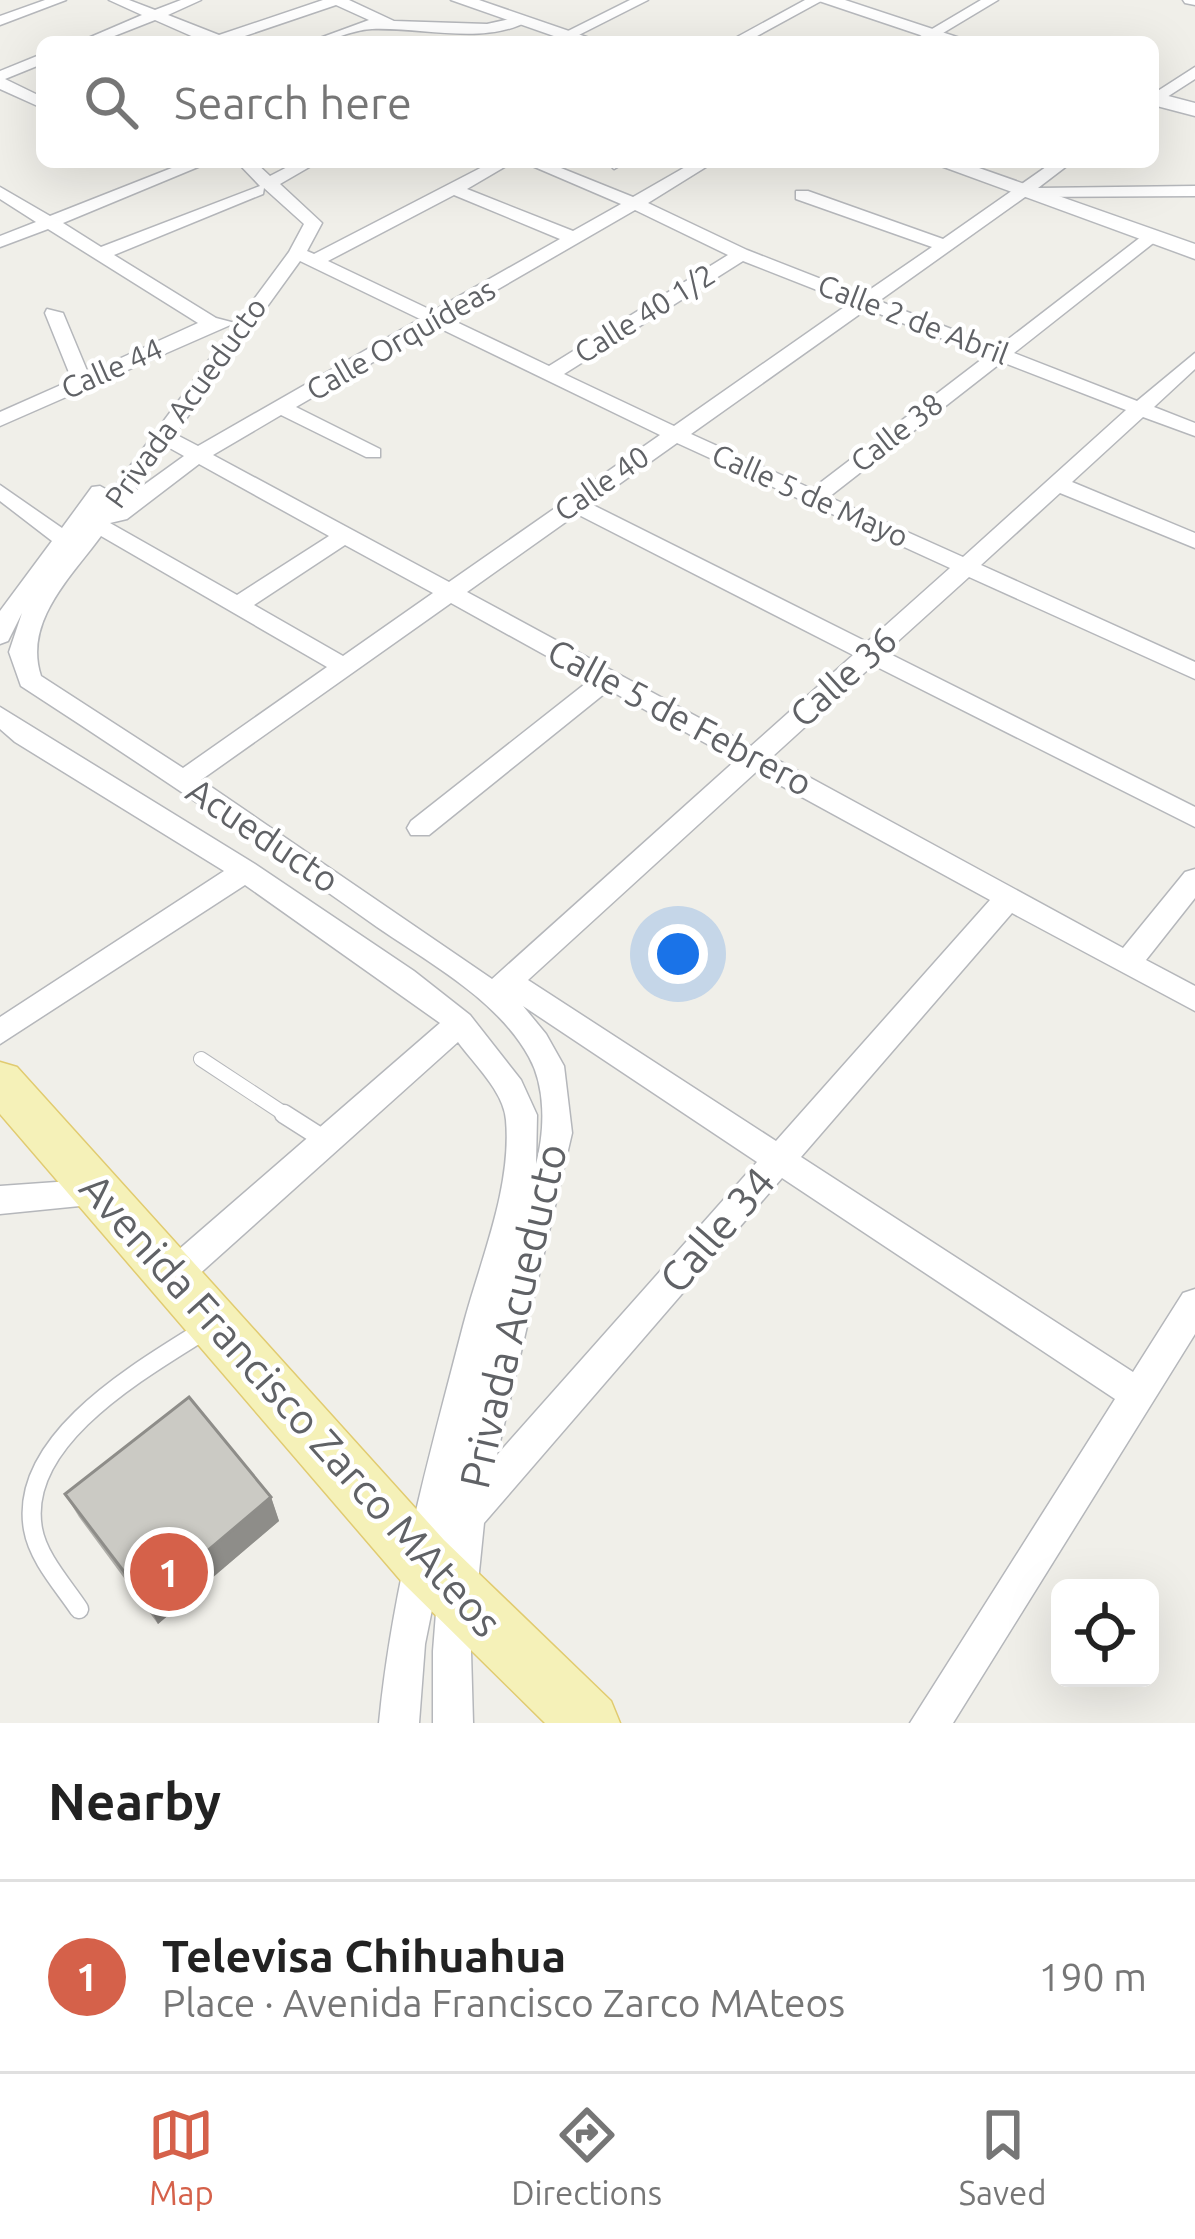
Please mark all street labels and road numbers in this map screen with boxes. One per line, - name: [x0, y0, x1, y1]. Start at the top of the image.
- street label: Calle 40 1/2: [568, 257, 721, 370]
- street label: Calle 2 de Abril: [813, 267, 1014, 371]
- street label: Calle Orquídeas: [300, 271, 501, 407]
- street label: Privada Acueducto: [98, 291, 273, 514]
- street label: Calle 44: [56, 331, 167, 405]
- street label: Calle 38: [844, 386, 949, 478]
- street label: Calle 5 de Mayo: [707, 437, 914, 554]
- street label: Calle 40: [548, 439, 655, 528]
- street label: Calle 36: [781, 619, 904, 735]
- street label: Calle 5 de Febrero: [541, 630, 819, 804]
- street label: Acueducto: [180, 769, 347, 900]
- street label: Privada Acueducto: [450, 1139, 575, 1493]
- street label: Calle 34: [650, 1158, 783, 1302]
- street label: Avenida Francisco Zarco MAteos: [71, 1164, 512, 1645]

